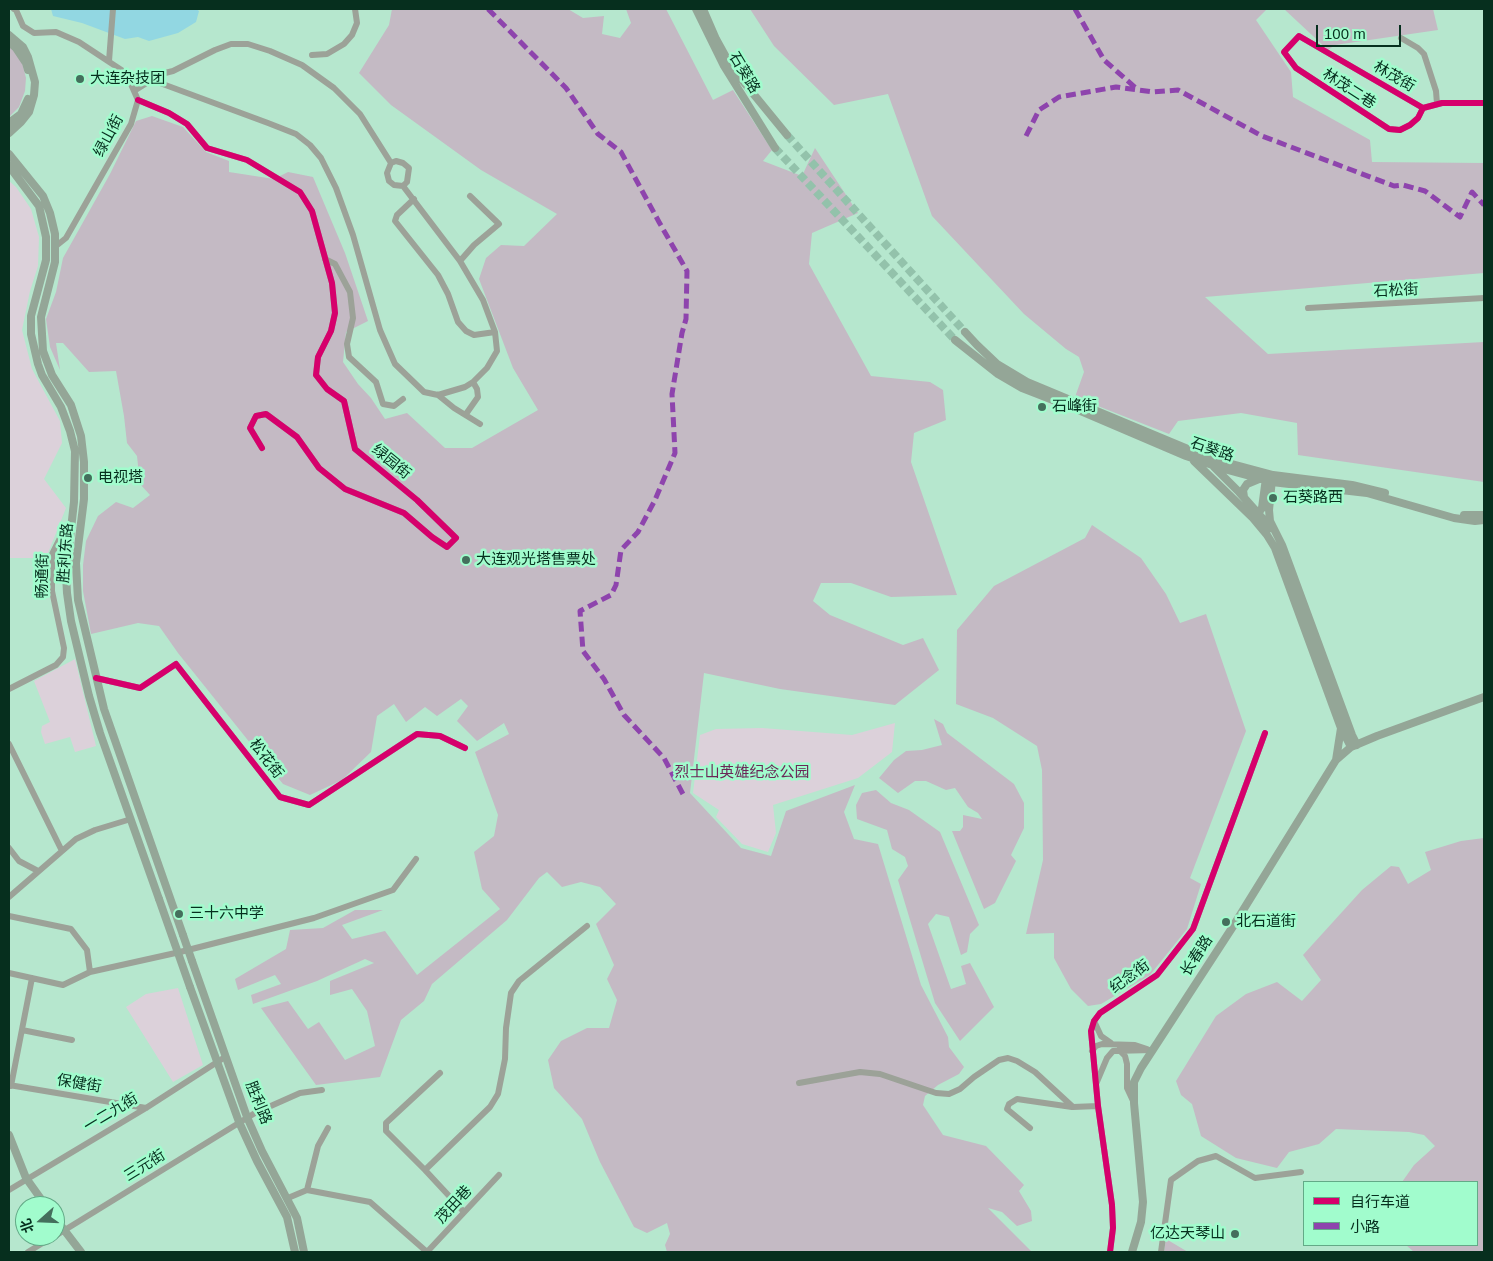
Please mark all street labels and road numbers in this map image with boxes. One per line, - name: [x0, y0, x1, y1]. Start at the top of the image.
- street label: 石葵路: [725, 49, 763, 97]
- street label: 林茂街: [1370, 58, 1418, 96]
- street label: 林茂二巷: [1319, 65, 1379, 113]
- street label: 绿山街: [90, 112, 128, 160]
- street label: 石松街: [1373, 281, 1419, 301]
- street label: 石葵路: [1188, 434, 1236, 466]
- street label: 绿园街: [368, 441, 414, 483]
- street label: 胜利东路: [55, 522, 77, 584]
- street label: 畅通街: [34, 553, 52, 599]
- street label: 松花街: [245, 736, 287, 782]
- street label: 长春路: [1177, 932, 1217, 980]
- street label: 纪念街: [1107, 956, 1153, 998]
- street label: 保健街: [55, 1072, 103, 1096]
- street label: 胜利路: [241, 1079, 275, 1127]
- street label: 一二九街: [81, 1090, 141, 1136]
- street label: 三元街: [121, 1146, 169, 1186]
- street label: 茂田巷: [432, 1182, 476, 1228]

